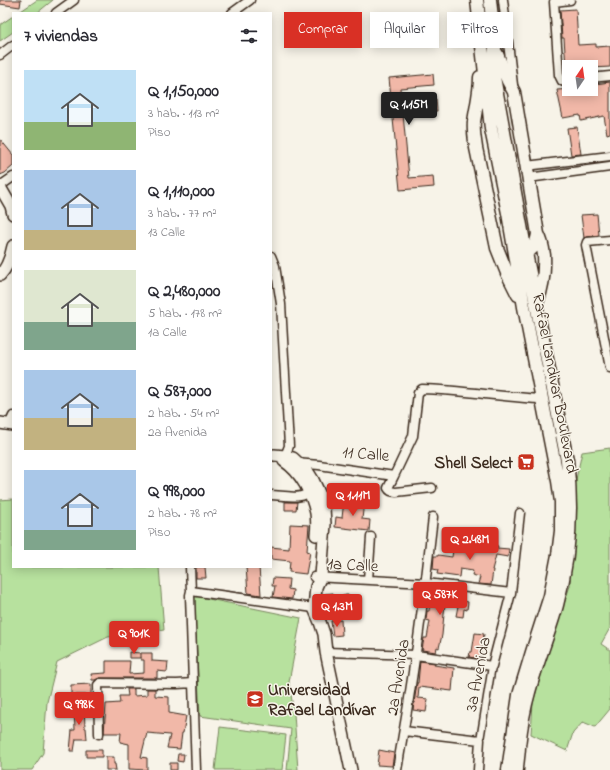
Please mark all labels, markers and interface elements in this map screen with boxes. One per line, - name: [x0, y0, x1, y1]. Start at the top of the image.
- chip: Comprar: [284, 12, 362, 48]
- chip: Alquilar: [370, 12, 439, 48]
- chip: Filtros: [447, 12, 513, 48]
- text: 7 viviendas: [24, 24, 98, 49]
- icon: filters: [238, 25, 260, 47]
- north arrow: [562, 60, 598, 96]
- map controls: [562, 60, 598, 96]
- text: Q 1,150,000: [148, 79, 219, 104]
- icon: home: [56, 86, 104, 134]
- pin: Q 1.15M: [372, 92, 446, 126]
- text: Q 1.15M: [390, 95, 428, 114]
- text: 3 hab. · 113 m²: [148, 104, 219, 123]
- text: Piso: [148, 123, 170, 142]
- text: Q 1,110,000: [148, 179, 215, 204]
- icon: home: [56, 186, 104, 234]
- text: 3 hab. · 77 m²: [148, 204, 217, 223]
- text: 13 Calle: [148, 223, 185, 242]
- text: Q 2,480,000: [148, 279, 220, 304]
- icon: home: [56, 286, 104, 334]
- street label: Rafael Landivar Boulevard: [525, 291, 584, 476]
- text: 5 hab. · 178 m²: [148, 304, 222, 323]
- text: 1a Calle: [148, 323, 187, 342]
- text: Q 587,000: [148, 379, 211, 404]
- icon: home: [56, 386, 104, 434]
- text: 2 hab. · 54 m²: [148, 404, 220, 423]
- text: 2a Avenida: [148, 423, 207, 442]
- street label: 11 Calle: [341, 440, 391, 469]
- place label: Shell Select: [434, 451, 513, 476]
- supermarket icon: Shell Select: [516, 452, 536, 472]
- text: Q 998,000: [148, 479, 205, 504]
- pin: Q 1.11M: [316, 483, 390, 517]
- icon: home: [56, 486, 104, 534]
- text: Q 1.11M: [336, 486, 370, 505]
- text: 2 hab. · 78 m²: [148, 504, 217, 523]
- text: Piso: [148, 523, 170, 542]
- pin: Q 2.48M: [433, 527, 507, 561]
- text: Q 2.48M: [451, 530, 489, 549]
- street label: 1a Calle: [327, 552, 379, 579]
- pin: Q 587K: [407, 582, 473, 616]
- text: Q 587K: [422, 585, 458, 604]
- pin: Q 1.3M: [304, 594, 370, 628]
- text: Q 1.3M: [321, 597, 353, 616]
- pin: Q 901K: [101, 621, 167, 655]
- text: Q 901K: [118, 624, 150, 643]
- street label: 3a Avenida: [459, 635, 498, 714]
- street label: 2a Avenida: [380, 637, 417, 717]
- place label: Universidad Rafael Landívar: [268, 678, 377, 723]
- school or university icon: Universidad Rafael Landívar: [245, 689, 265, 709]
- pin: Q 998K: [46, 692, 112, 726]
- text: Q 998K: [64, 695, 94, 714]

